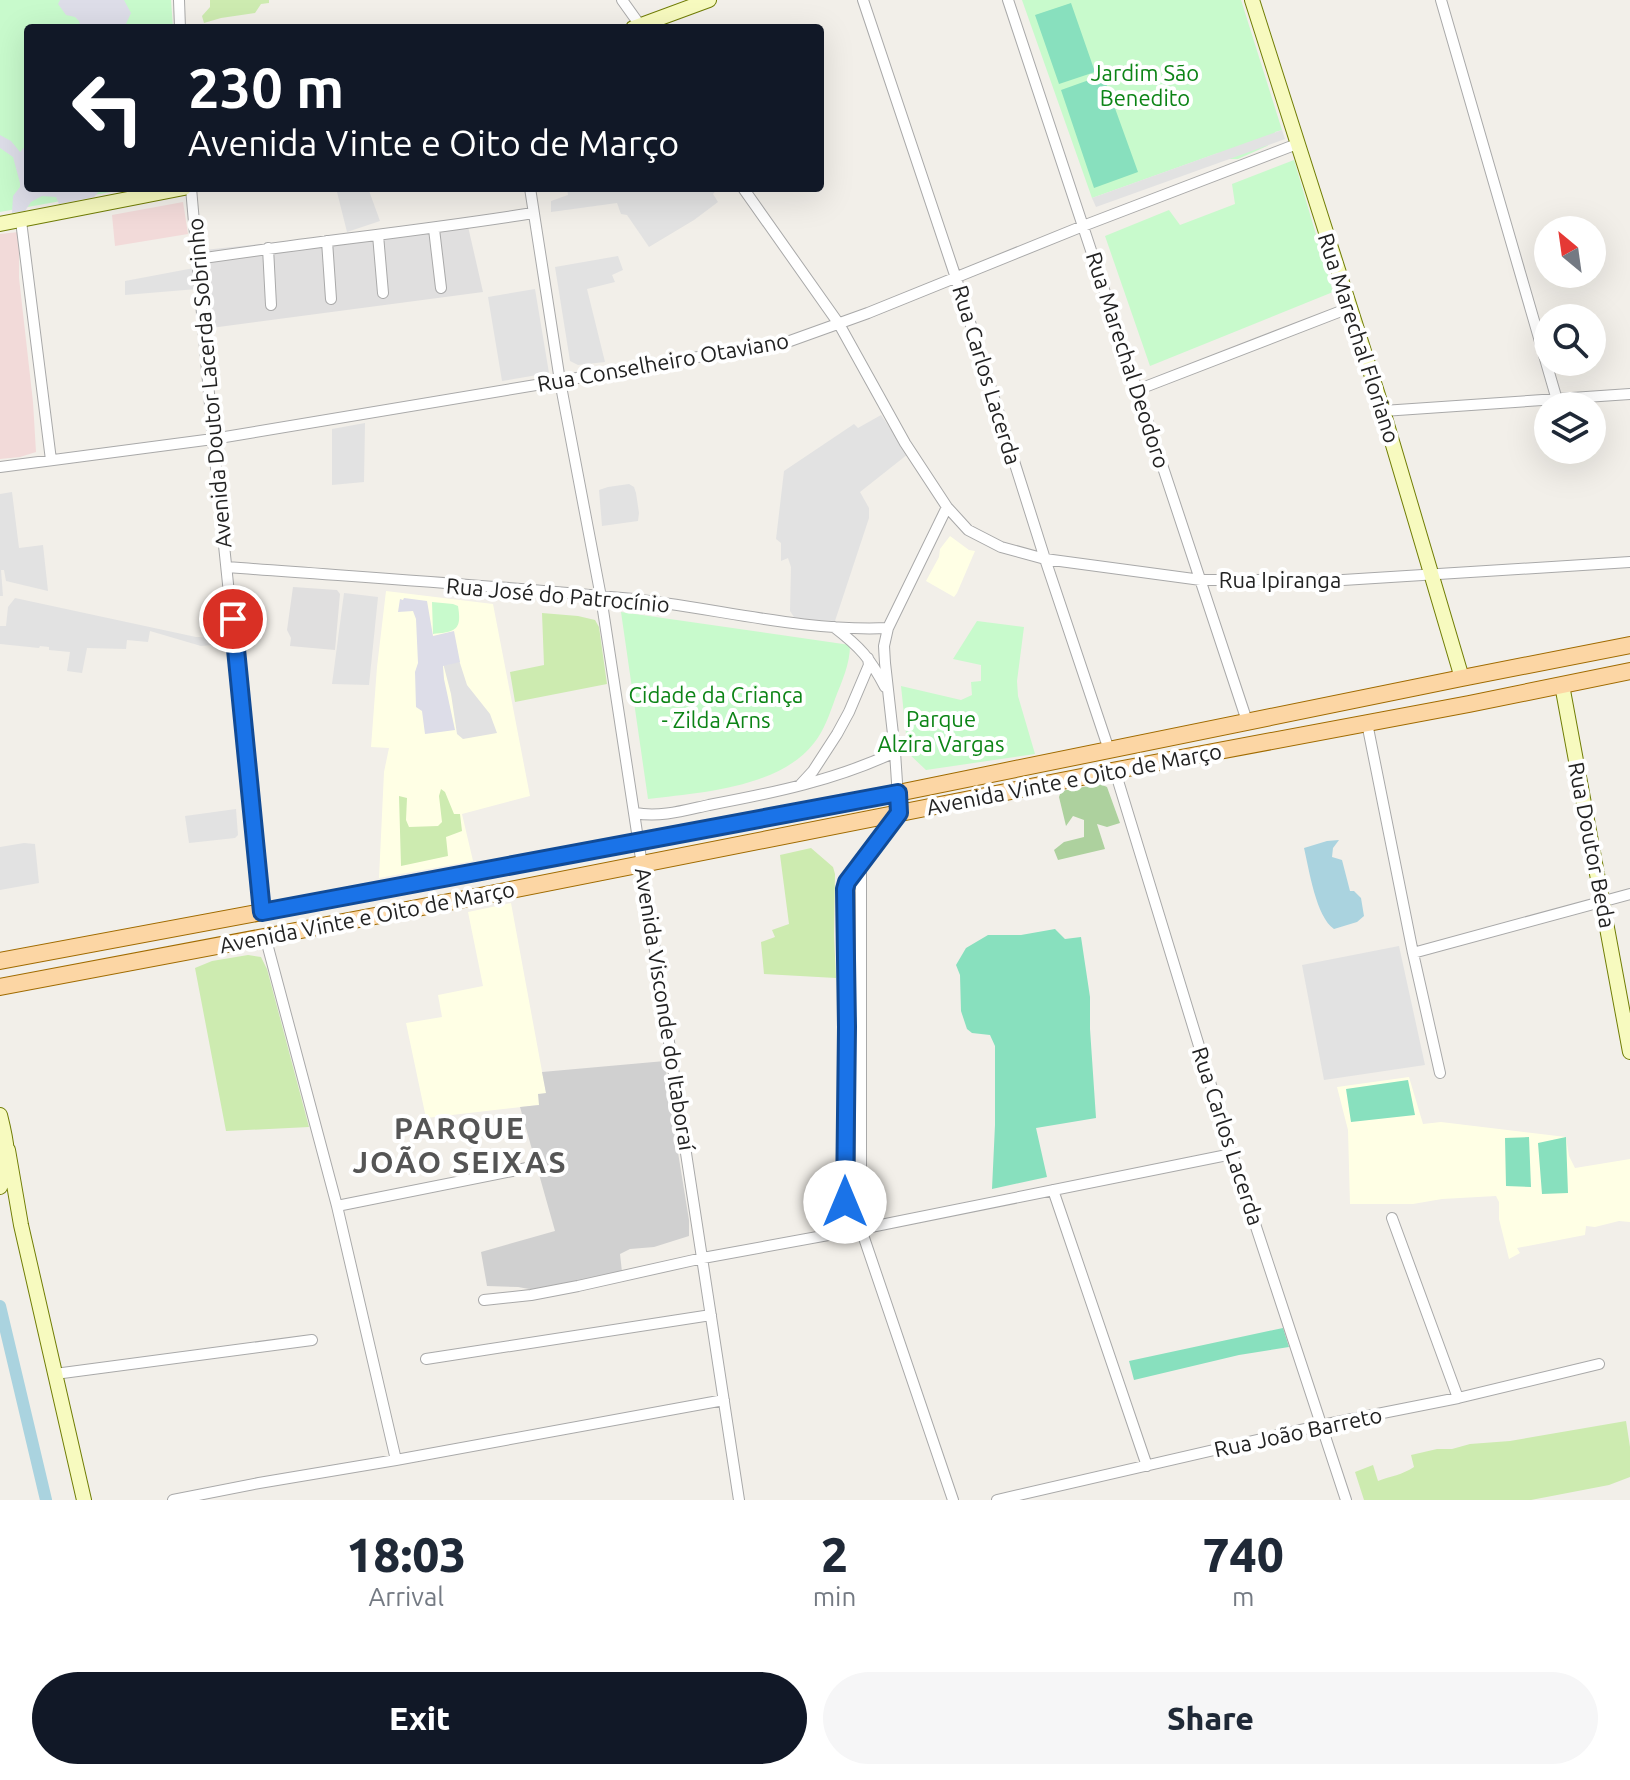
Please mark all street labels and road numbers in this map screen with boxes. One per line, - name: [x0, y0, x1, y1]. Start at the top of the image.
- street label: Avenida Doutor Lacerda Sobrinho: [182, 217, 235, 549]
- street label: Rua Marechal Floriano: [1314, 230, 1405, 446]
- street label: Rua Marechal Deodoro: [1082, 249, 1175, 471]
- street label: Rua Carlos Lacerda: [948, 282, 1027, 468]
- street label: Rua Conselheiro Otaviano: [535, 327, 791, 396]
- street label: Rua Ipiranga: [1219, 567, 1341, 592]
- street label: Rua José do Patrocínio: [445, 572, 671, 617]
- street label: Avenida Vinte e Oito de Março: [924, 738, 1224, 819]
- street label: Rua Doutor Beda: [1564, 760, 1621, 930]
- street label: Avenida Visconde do Itaboraí: [631, 866, 700, 1153]
- street label: Avenida Vinte e Oito de Março: [217, 876, 517, 957]
- street label: Rua Carlos Lacerda: [1188, 1043, 1269, 1228]
- street label: Rua João Barreto: [1212, 1401, 1384, 1462]

